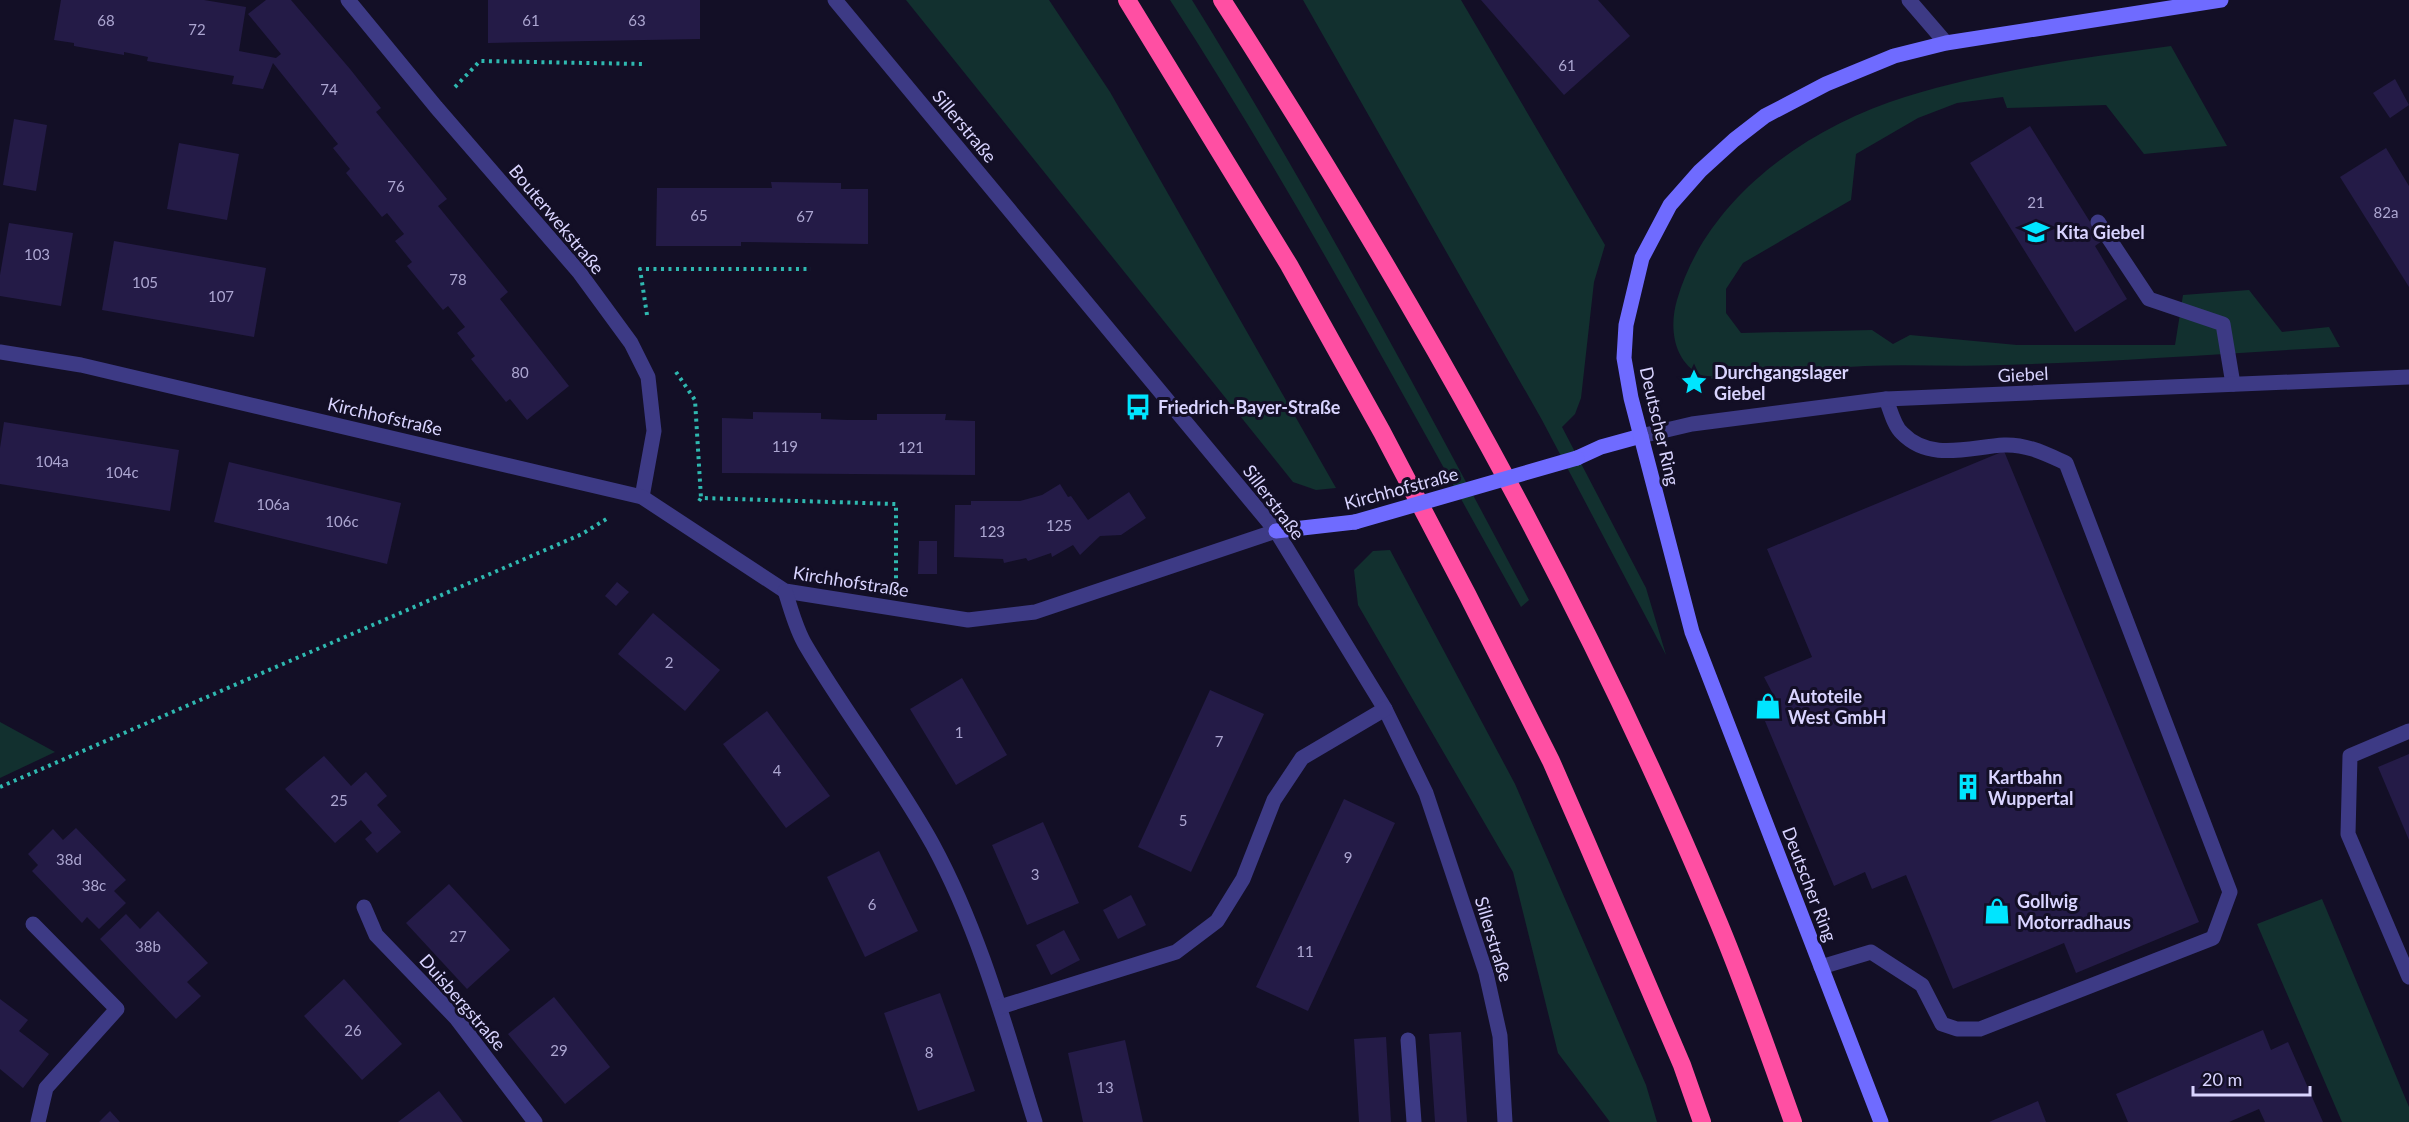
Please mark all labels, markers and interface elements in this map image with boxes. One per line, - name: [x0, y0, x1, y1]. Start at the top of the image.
- house number: 68: [97, 11, 115, 29]
- house number: 61: [522, 11, 540, 29]
- house number: 63: [628, 11, 646, 29]
- house number: 72: [188, 20, 206, 38]
- house number: 61: [1558, 56, 1576, 74]
- house number: 74: [320, 80, 338, 98]
- street label: Sillerstraße: [928, 85, 1002, 167]
- street label: Bouterwekstraße: [505, 160, 609, 278]
- house number: 76: [387, 177, 405, 195]
- house number: 21: [2027, 193, 2045, 211]
- house number: 82a: [2374, 203, 2398, 221]
- house number: 65: [690, 206, 708, 224]
- house number: 67: [796, 207, 814, 225]
- school or university icon: Kita Giebel: [2021, 217, 2051, 247]
- place label: Kita Giebel: [2056, 221, 2145, 243]
- house number: 103: [24, 245, 50, 263]
- house number: 78: [449, 270, 467, 288]
- house number: 105: [132, 273, 158, 291]
- house number: 107: [208, 287, 234, 305]
- place label: Durchgangslager Giebel: [1714, 361, 1849, 404]
- street label: Giebel: [1997, 362, 2049, 386]
- house number: 80: [511, 363, 529, 381]
- street label: Deutscher Ring: [1636, 365, 1684, 487]
- place icon: Durchgangslager Giebel: [1679, 367, 1709, 397]
- street label: Kirchhofstraße: [326, 392, 444, 440]
- bus stop icon: Friedrich-Bayer-Straße: [1123, 392, 1153, 422]
- place label: Friedrich-Bayer-Straße: [1158, 396, 1341, 418]
- house number: 119: [772, 437, 798, 455]
- house number: 121: [898, 438, 924, 456]
- house number: 104a: [35, 452, 69, 470]
- street label: Sillerstraße: [1239, 460, 1309, 544]
- street label: Kirchhofstraße: [1342, 462, 1460, 514]
- house number: 104c: [105, 463, 139, 481]
- house number: 106a: [256, 495, 290, 513]
- house number: 106c: [325, 512, 359, 530]
- house number: 125: [1046, 516, 1072, 534]
- house number: 123: [979, 522, 1005, 540]
- street label: Kirchhofstraße: [792, 561, 910, 601]
- house number: 2: [665, 653, 673, 671]
- place label: Autoteile West GmbH: [1787, 685, 1886, 728]
- shop icon: Autoteile West GmbH: [1753, 691, 1783, 721]
- house number: 1: [955, 723, 963, 741]
- house number: 7: [1215, 732, 1224, 750]
- house number: 4: [773, 761, 782, 779]
- place label: Kartbahn Wuppertal: [1988, 766, 2073, 809]
- building icon: Kartbahn Wuppertal: [1953, 772, 1983, 802]
- house number: 25: [330, 791, 348, 809]
- house number: 5: [1179, 811, 1187, 829]
- street label: Deutscher Ring: [1778, 824, 1842, 944]
- house number: 9: [1344, 848, 1352, 866]
- house number: 38d: [56, 850, 82, 868]
- house number: 3: [1031, 865, 1039, 883]
- house number: 38c: [82, 876, 106, 894]
- place label: Gollwig Motorradhaus: [2017, 890, 2131, 933]
- street label: Sillerstraße: [1471, 894, 1517, 984]
- house number: 6: [868, 895, 877, 913]
- shop icon: Gollwig Motorradhaus: [1982, 896, 2012, 926]
- house number: 27: [449, 927, 467, 945]
- house number: 38b: [135, 937, 161, 955]
- house number: 11: [1296, 942, 1314, 960]
- street label: Duisbergstraße: [415, 949, 511, 1055]
- house number: 26: [344, 1021, 362, 1039]
- house number: 29: [550, 1041, 568, 1059]
- house number: 8: [925, 1043, 933, 1061]
- scale bar: [2193, 1059, 2310, 1097]
- text: 20 m: [2202, 1068, 2242, 1090]
- house number: 13: [1096, 1078, 1114, 1096]

